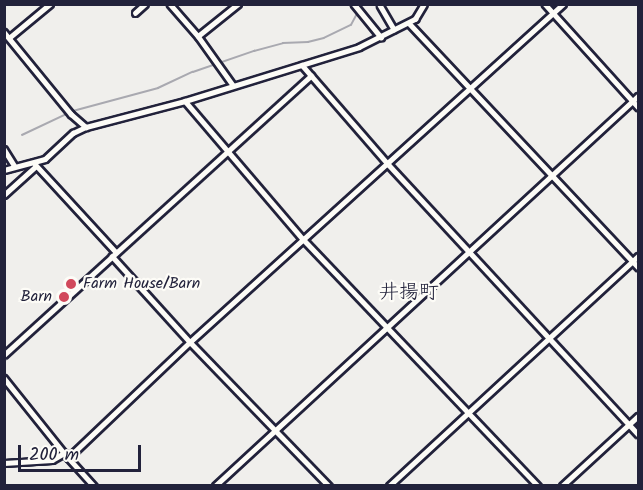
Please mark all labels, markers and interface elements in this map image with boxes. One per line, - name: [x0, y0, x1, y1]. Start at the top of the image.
- place label: Farm House/Barn: [83, 274, 200, 294]
- marker: Farm House/Barn: [64, 277, 78, 291]
- district label: 井揚町: [379, 281, 439, 305]
- place label: Barn: [20, 287, 52, 307]
- marker: Barn: [57, 290, 71, 304]
- scale bar: [21, 433, 144, 471]
- text: 200 m: [29, 441, 79, 470]

